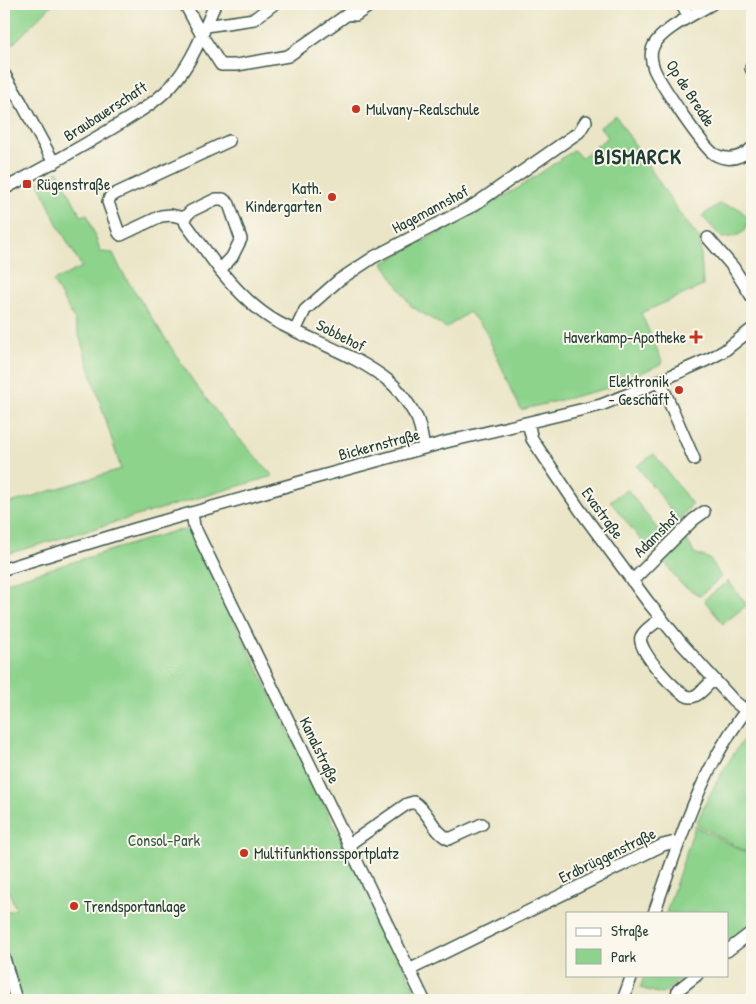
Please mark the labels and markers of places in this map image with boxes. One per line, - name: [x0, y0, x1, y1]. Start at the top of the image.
- place label: Mulvany-Realschule: [366, 98, 480, 120]
- marker: Mulvany-Realschule: [350, 103, 362, 115]
- place label: Rügenstraße: [37, 173, 111, 195]
- place label: Kath. Kindergarten: [245, 177, 322, 217]
- marker: Rügenstraße: [21, 178, 33, 190]
- marker: Kath. Kindergarten: [326, 191, 338, 203]
- place label: Haverkamp-Apotheke: [564, 326, 687, 348]
- marker: Haverkamp-Apotheke: [690, 331, 702, 343]
- place label: Elektronik - Geschäft: [608, 370, 669, 410]
- marker: Elektronik - Geschäft: [673, 384, 685, 396]
- place label: Multifunktionssportplatz: [254, 842, 399, 864]
- marker: Multifunktionssportplatz: [238, 847, 250, 859]
- place label: Trendsportanlage: [84, 895, 187, 917]
- marker: Trendsportanlage: [68, 900, 80, 912]

